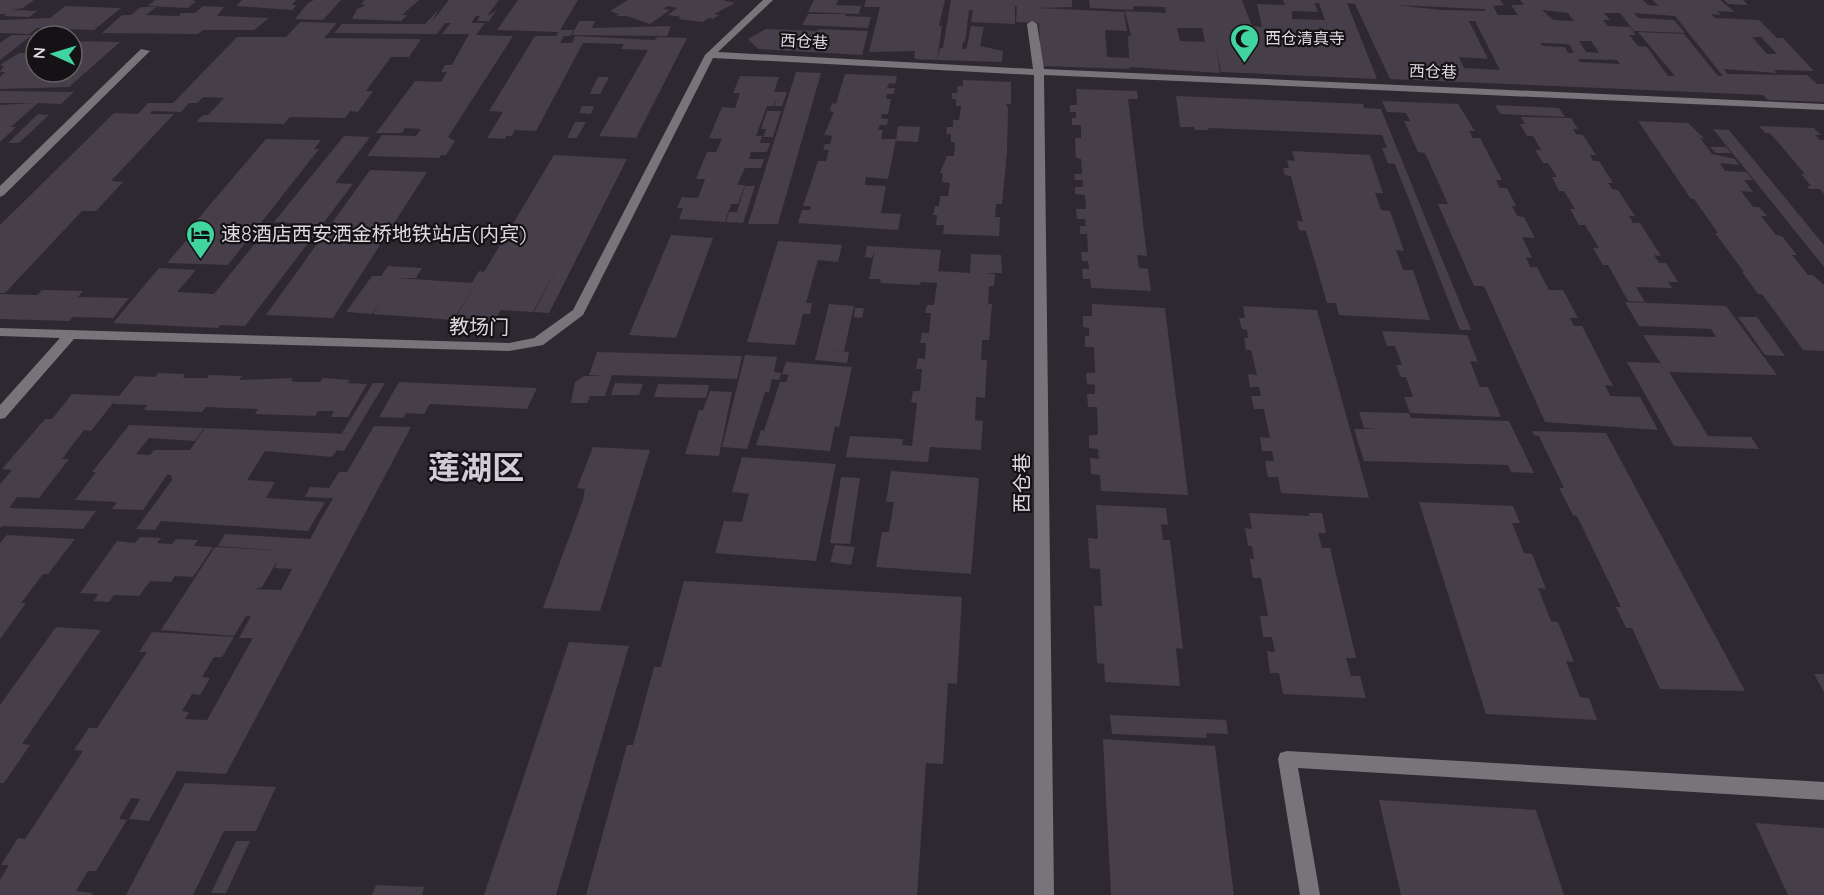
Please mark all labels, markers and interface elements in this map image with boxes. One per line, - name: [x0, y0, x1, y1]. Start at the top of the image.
- mosque icon: 西仓清真寺: [1228, 22, 1260, 64]
- north arrow: [24, 24, 84, 84]
- place label: 西仓清真寺: [1265, 28, 1345, 48]
- street label: 西仓巷: [780, 30, 828, 52]
- text: N: [29, 46, 49, 60]
- street label: 西仓巷: [1409, 60, 1457, 82]
- hotel icon: 速8酒店西安洒金桥地铁站店(内宾): [184, 218, 216, 260]
- place label: 速8酒店西安洒金桥地铁站店(内宾): [221, 221, 527, 246]
- street label: 教场门: [449, 313, 509, 340]
- district label: 莲湖区: [428, 447, 524, 487]
- street label: 西仓巷: [1009, 453, 1034, 513]

